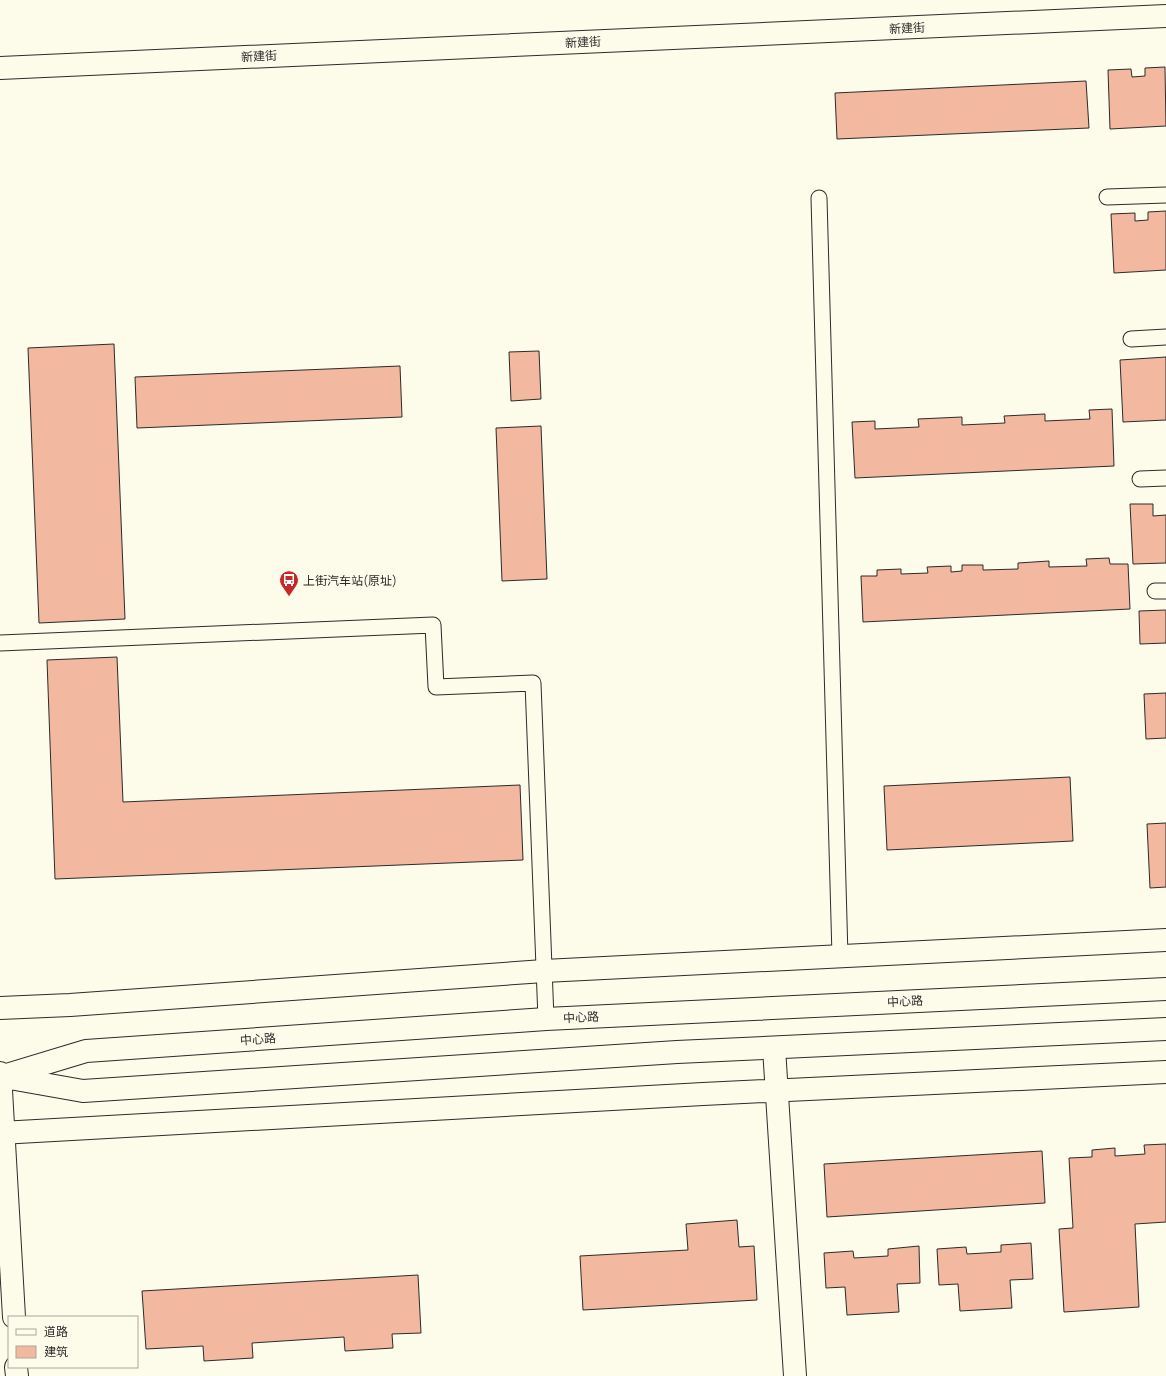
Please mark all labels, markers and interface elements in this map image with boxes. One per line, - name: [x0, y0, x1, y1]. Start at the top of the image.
- street label: 新建街: [889, 19, 925, 37]
- street label: 新建街: [565, 33, 601, 51]
- street label: 新建街: [241, 47, 277, 65]
- bus stop icon: 上街汽车站(原址): [278, 569, 300, 597]
- place label: 上街汽车站(原址): [303, 572, 397, 589]
- street label: 中心路: [887, 992, 923, 1010]
- street label: 中心路: [563, 1008, 599, 1026]
- street label: 中心路: [239, 1029, 277, 1049]
- legend: [8, 1316, 138, 1368]
- text: 道路: [44, 1323, 68, 1340]
- text: 建筑: [44, 1343, 68, 1360]

